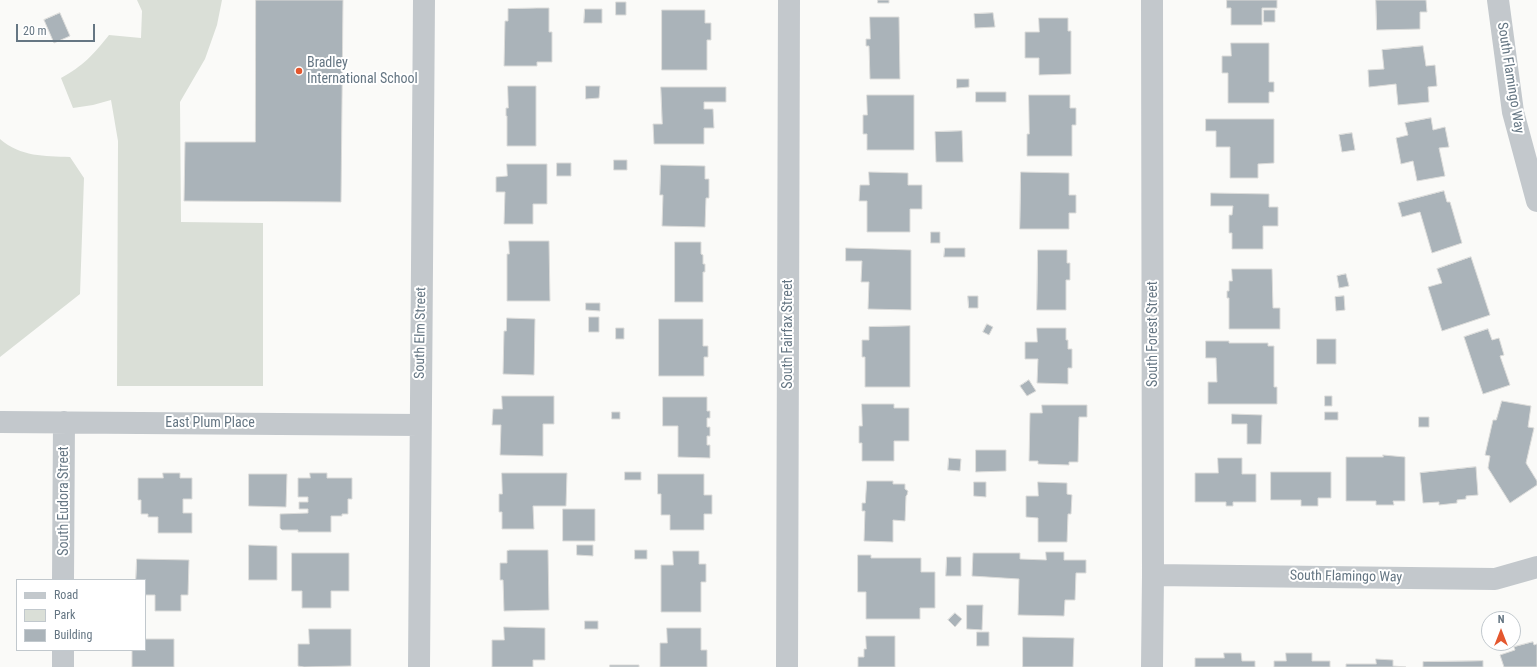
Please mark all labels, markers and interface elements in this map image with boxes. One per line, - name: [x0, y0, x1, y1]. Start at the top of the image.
- scale bar: [18, 16, 97, 42]
- street label: South Flamingo Way: [1493, 21, 1527, 135]
- text: 20 m: [23, 24, 47, 38]
- place label: Bradley International School: [307, 55, 418, 88]
- marker: Bradley International School: [294, 66, 304, 76]
- street label: South Fairfax Street: [780, 279, 796, 389]
- street label: South Forest Street: [1145, 281, 1161, 387]
- street label: South Elm Street: [412, 287, 430, 379]
- street label: East Plum Place: [165, 415, 255, 431]
- street label: South Eudora Street: [56, 446, 72, 556]
- street label: South Flamingo Way: [1290, 568, 1402, 586]
- legend: [16, 579, 146, 651]
- text: Road: [54, 588, 78, 602]
- text: Park: [54, 608, 75, 622]
- north arrow: [1481, 611, 1521, 651]
- text: N: [1498, 613, 1504, 626]
- text: Building: [54, 628, 92, 642]

